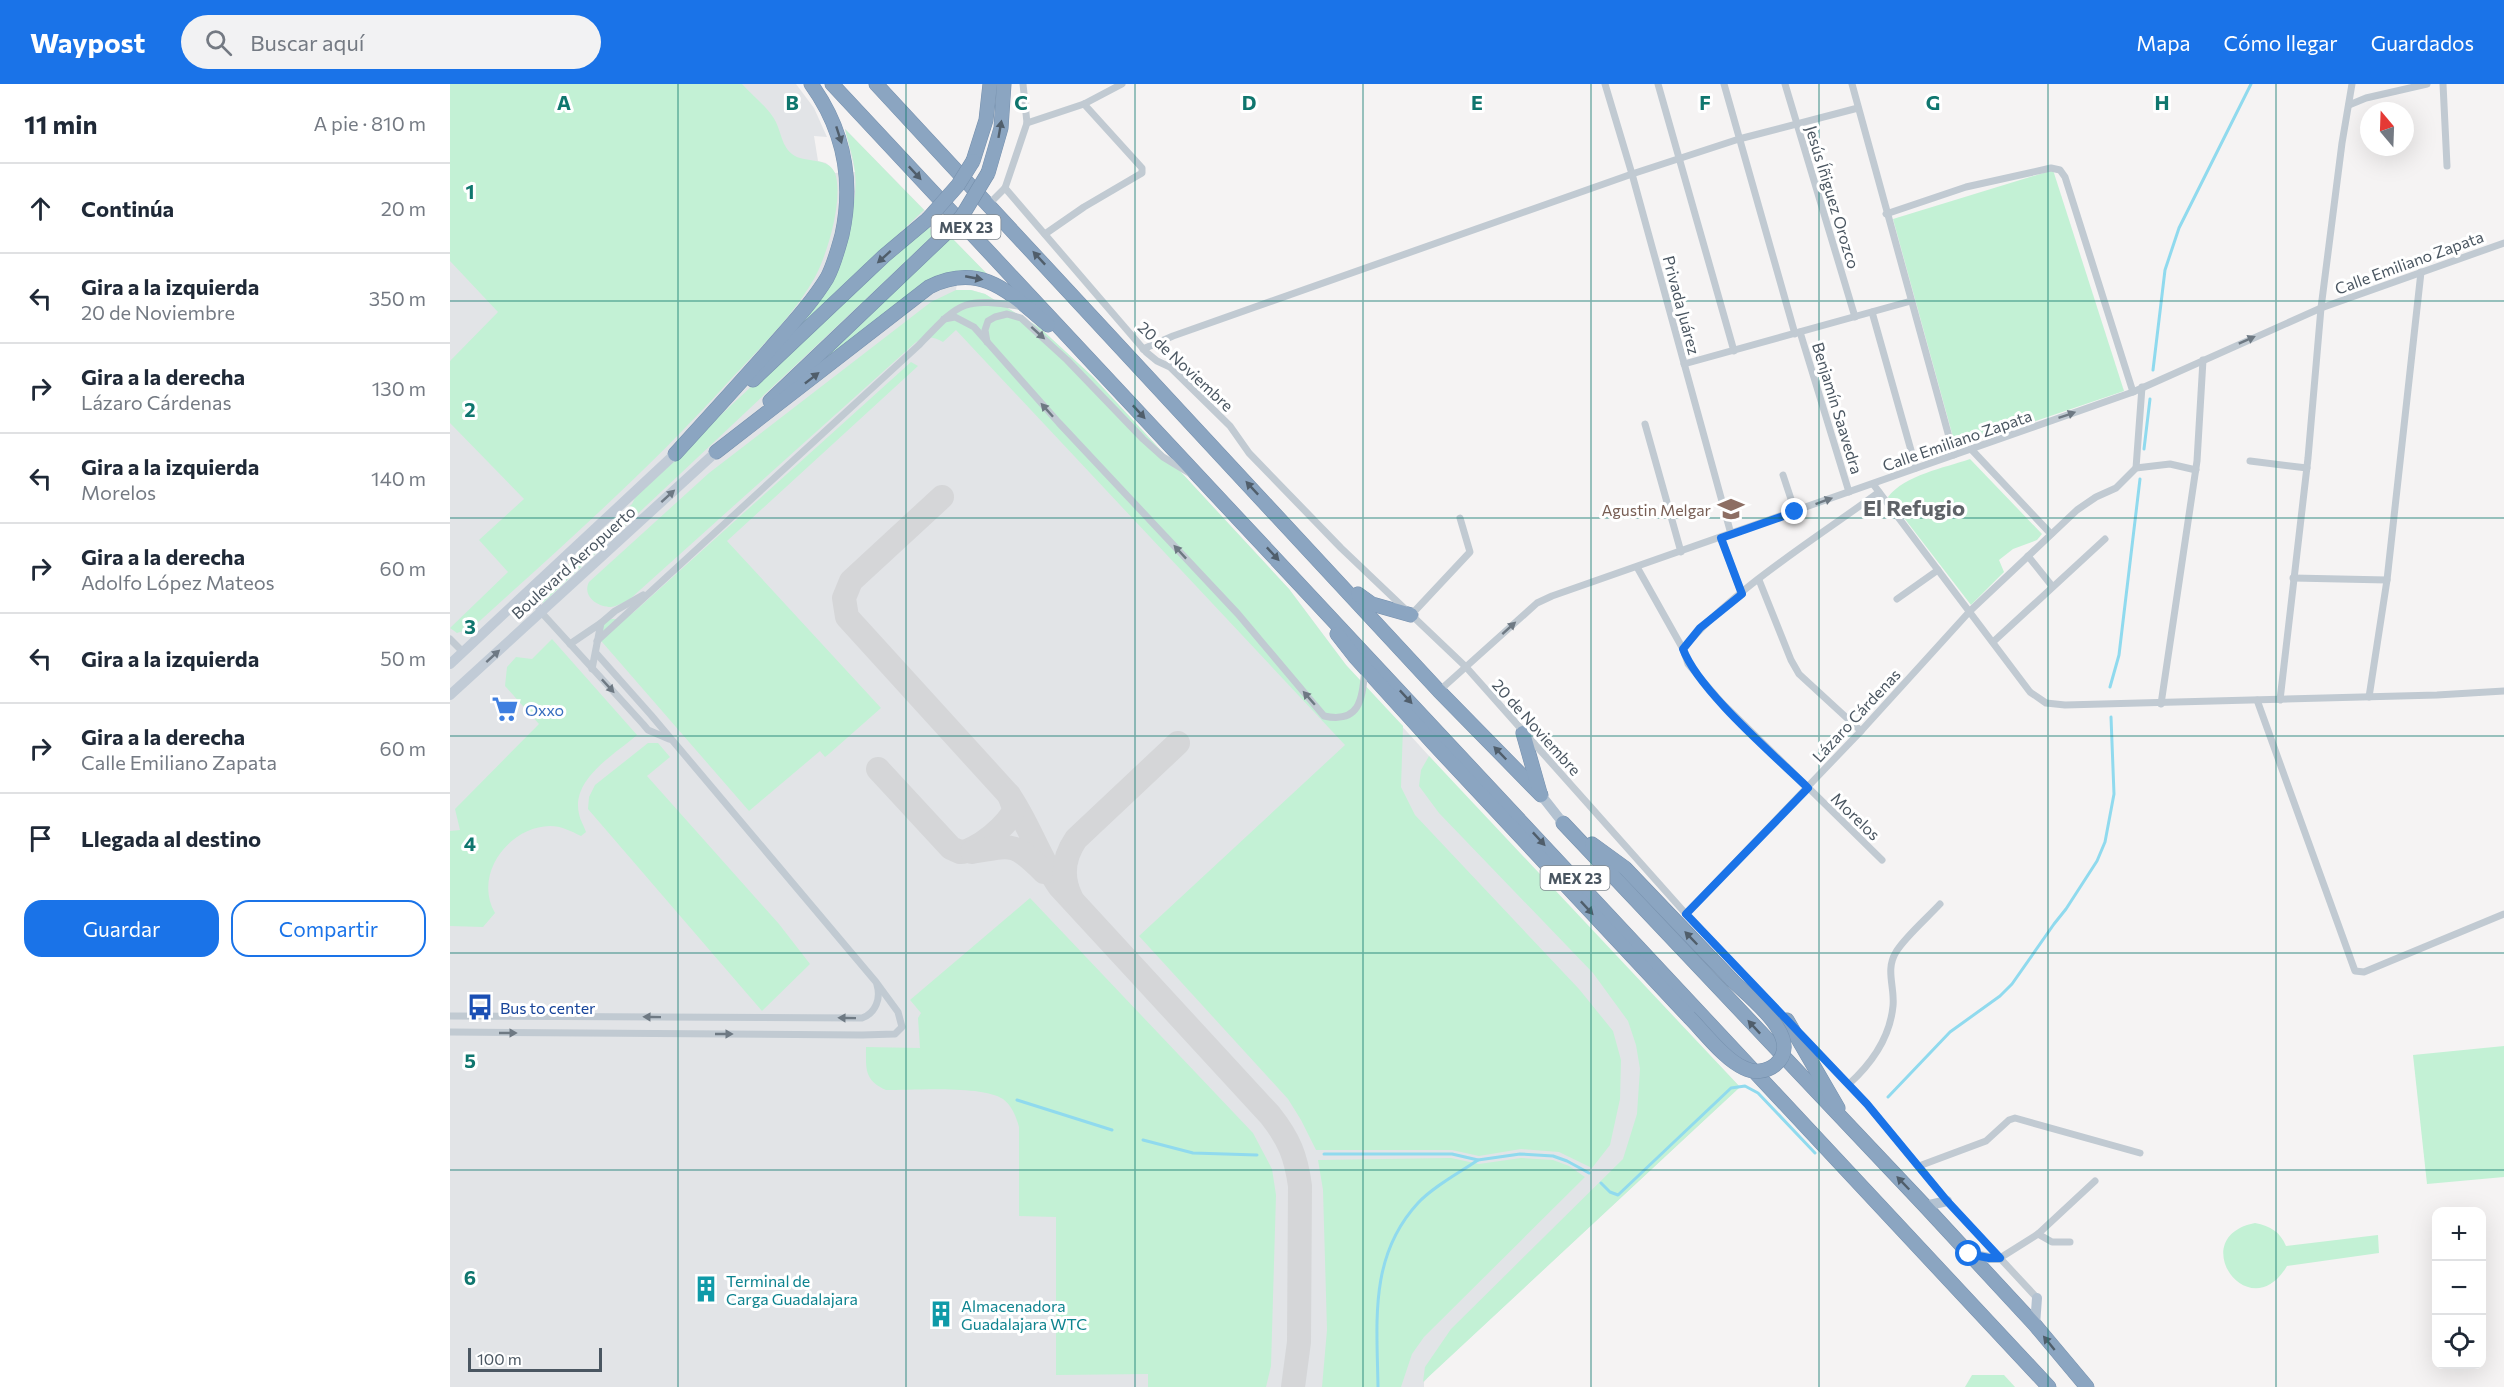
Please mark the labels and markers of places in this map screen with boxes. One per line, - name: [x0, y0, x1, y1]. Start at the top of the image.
- school or university icon: Agustin Melgar: [1716, 494, 1746, 524]
- place label: Agustin Melgar: [1601, 500, 1712, 519]
- supermarket icon: Oxxo: [490, 694, 520, 724]
- place label: Oxxo: [525, 700, 564, 719]
- bus stop icon: Bus to center: [465, 992, 495, 1022]
- place label: Bus to center: [500, 998, 596, 1017]
- place label: Terminal de Carga Guadalajara: [726, 1271, 858, 1308]
- building icon: Terminal de Carga Guadalajara: [691, 1274, 721, 1304]
- place label: Almacenadora Guadalajara WTC: [961, 1296, 1087, 1333]
- building icon: Almacenadora Guadalajara WTC: [926, 1299, 956, 1329]

